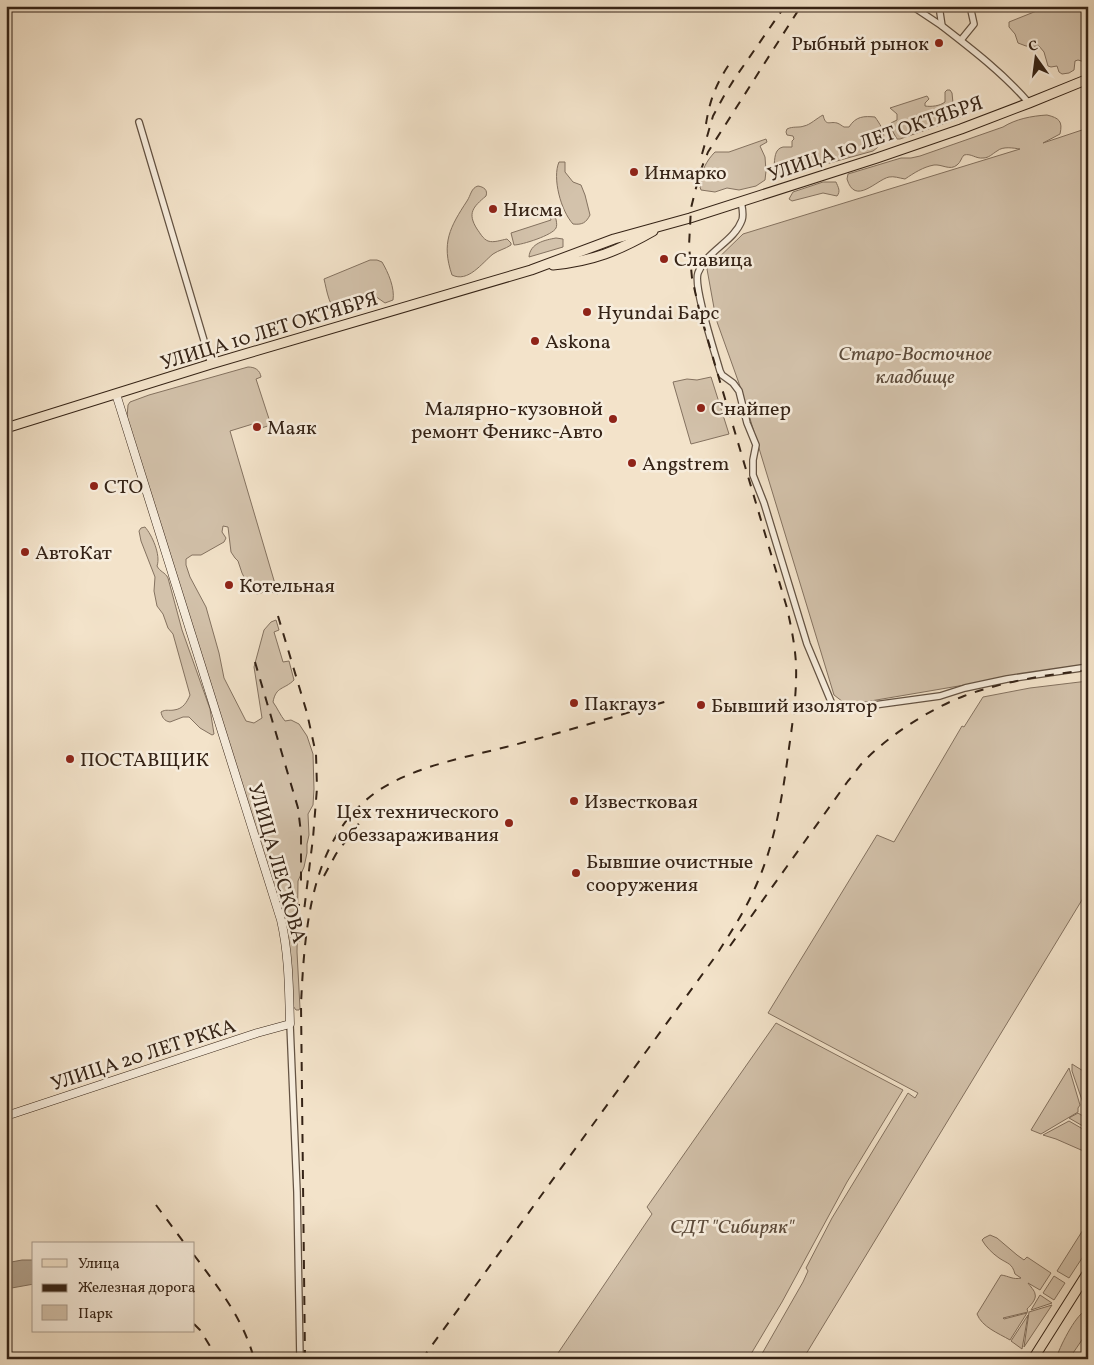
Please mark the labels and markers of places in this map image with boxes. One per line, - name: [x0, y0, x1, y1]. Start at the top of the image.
- place label: Рыбный рынок: [791, 31, 929, 59]
- marker: Рыбный рынок: [933, 37, 945, 49]
- place label: Инмарко: [644, 160, 727, 188]
- marker: Инмарко: [628, 166, 640, 178]
- place label: Нисма: [503, 197, 563, 225]
- marker: Нисма: [487, 203, 499, 215]
- place label: Славица: [674, 247, 753, 275]
- marker: Славица: [658, 253, 670, 265]
- place label: Hyundai Барс: [597, 300, 719, 328]
- marker: Hyundai Барс: [581, 306, 593, 318]
- place label: Askona: [545, 329, 611, 357]
- marker: Askona: [529, 335, 541, 347]
- place label: Малярно-кузовной ремонт Феникс-Авто: [411, 396, 603, 447]
- place label: Снайпер: [711, 396, 791, 424]
- marker: Снайпер: [695, 402, 707, 414]
- marker: Малярно-кузовной ремонт Феникс-Авто: [607, 413, 619, 425]
- place label: Маяк: [267, 415, 317, 443]
- marker: Маяк: [251, 421, 263, 433]
- place label: Angstrem: [642, 451, 729, 479]
- marker: Angstrem: [626, 457, 638, 469]
- place label: СТО: [104, 474, 143, 502]
- marker: СТО: [88, 480, 100, 492]
- place label: АвтоКат: [35, 540, 112, 568]
- marker: АвтоКат: [19, 546, 31, 558]
- place label: Котельная: [239, 573, 335, 601]
- marker: Котельная: [223, 579, 235, 591]
- place label: Пакгауз: [584, 691, 657, 719]
- place label: Бывший изолятор: [711, 693, 877, 721]
- marker: Пакгауз: [568, 697, 580, 709]
- marker: Бывший изолятор: [695, 699, 707, 711]
- place label: ПОСТАВЩИК: [80, 747, 210, 775]
- marker: ПОСТАВЩИК: [64, 753, 76, 765]
- place label: Известковая: [584, 789, 698, 817]
- marker: Известковая: [568, 795, 580, 807]
- place label: Цех технического обеззараживания: [336, 799, 499, 850]
- marker: Цех технического обеззараживания: [503, 817, 515, 829]
- place label: Бывшие очистные сооружения: [586, 849, 753, 900]
- marker: Бывшие очистные сооружения: [570, 867, 582, 879]

